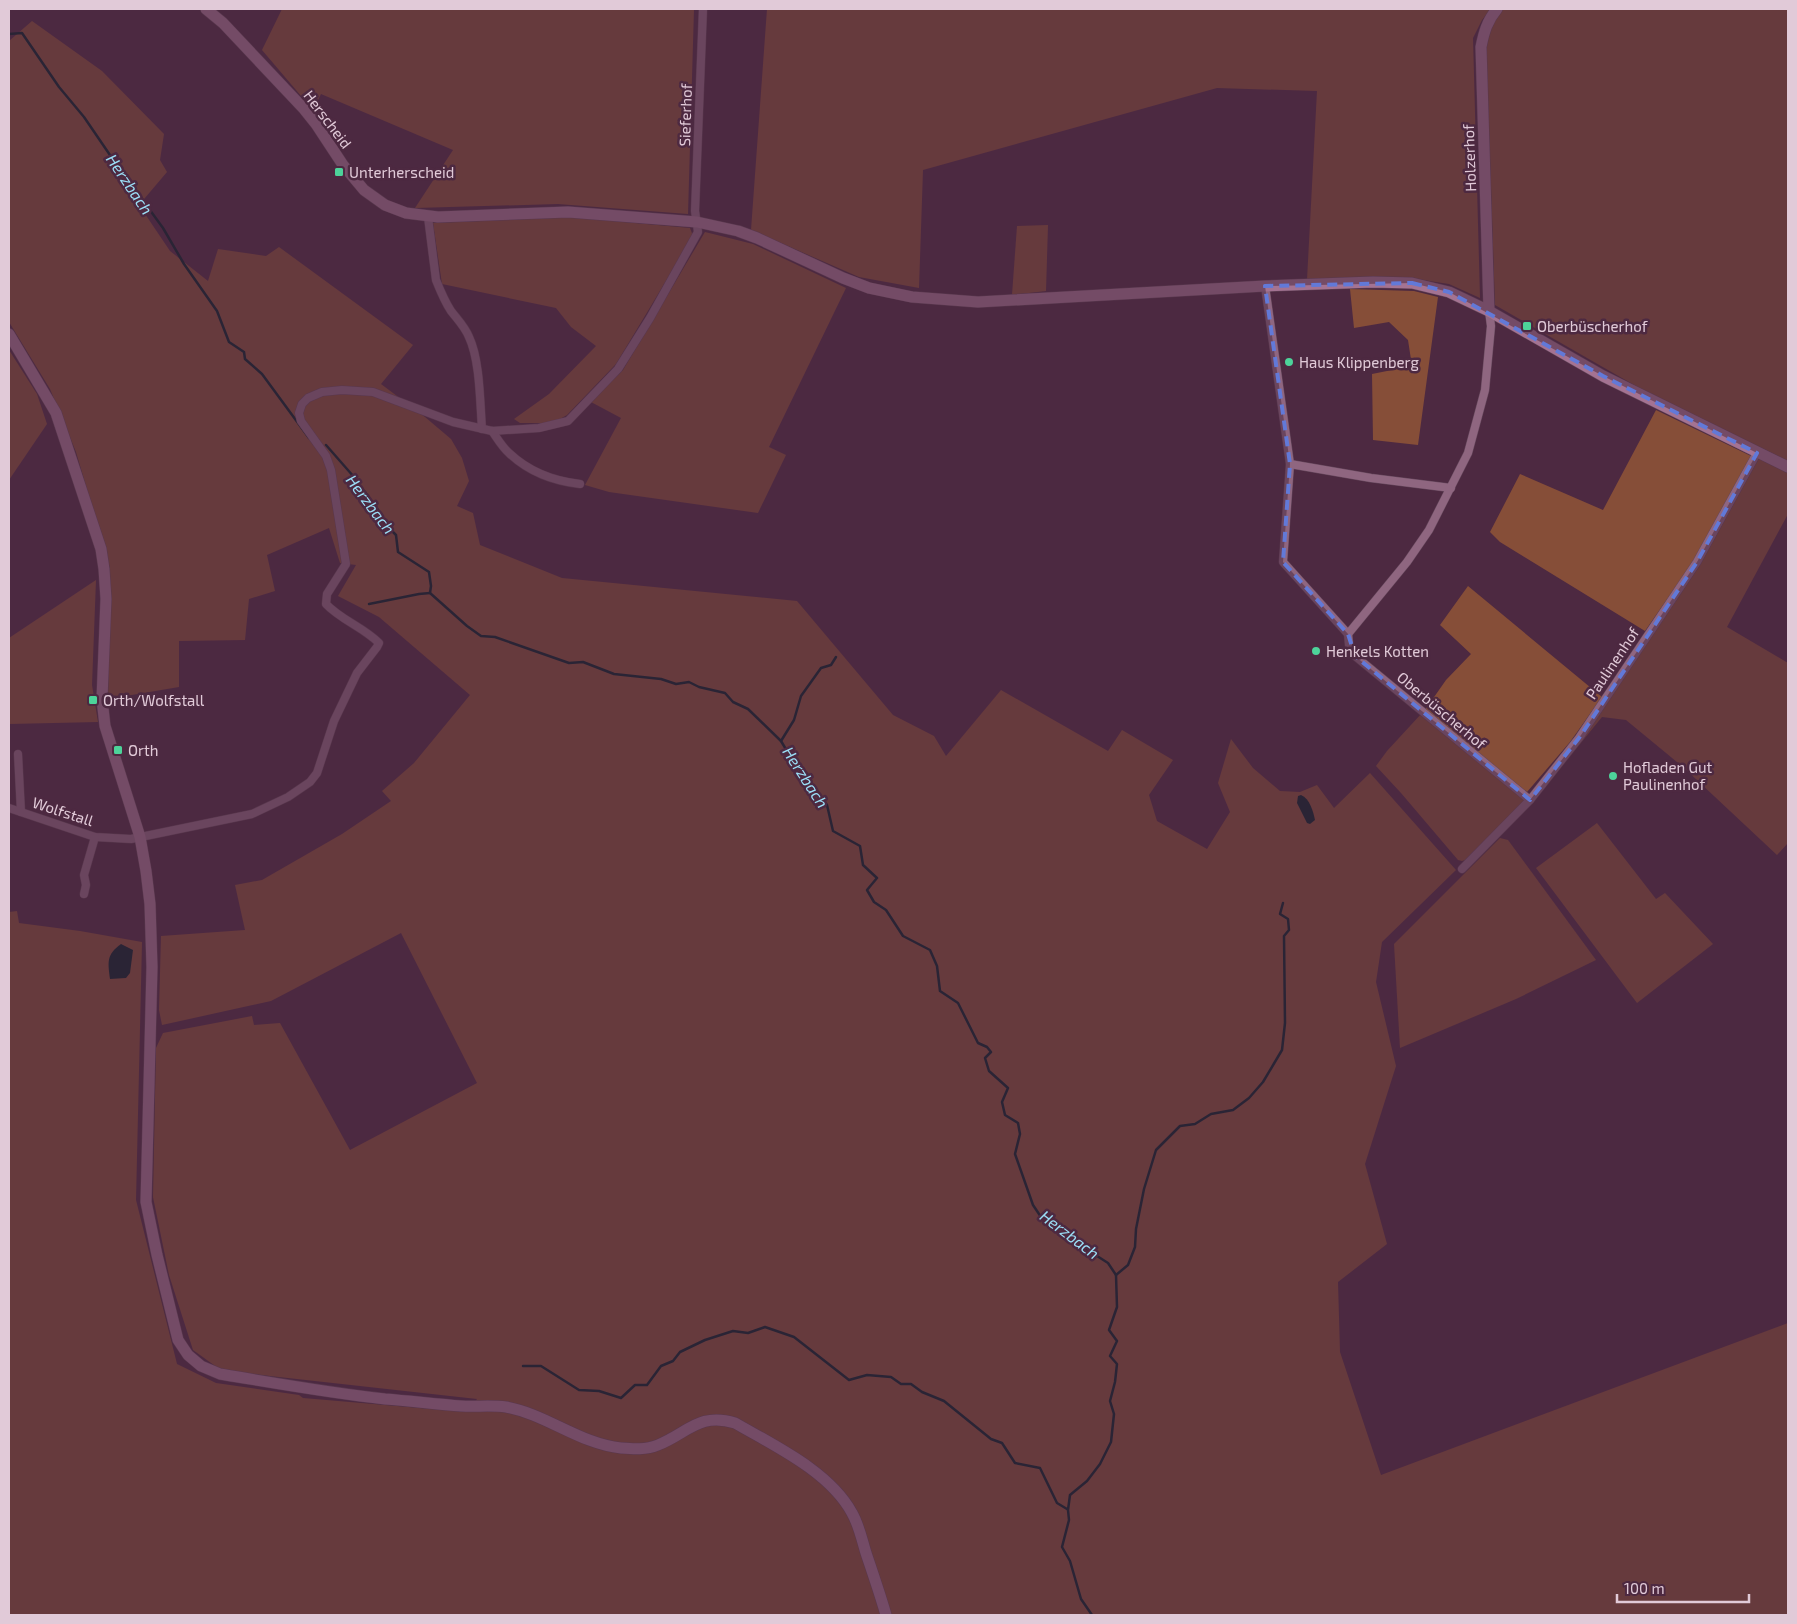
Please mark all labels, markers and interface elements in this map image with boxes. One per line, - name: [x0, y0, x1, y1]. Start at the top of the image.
- street label: Sieferhof: [675, 83, 695, 147]
- street label: Herscheid: [300, 86, 356, 152]
- street label: Holzerhof: [1459, 124, 1479, 192]
- water label: Herzbach: [103, 150, 157, 218]
- place label: Unterherscheid: [349, 163, 454, 181]
- marker: Unterherscheid: [333, 166, 345, 178]
- place label: Oberbüscherhof: [1537, 317, 1648, 335]
- marker: Oberbüscherhof: [1521, 320, 1533, 332]
- place label: Haus Klippenberg: [1299, 353, 1420, 371]
- marker: Haus Klippenberg: [1283, 356, 1295, 368]
- water label: Herzbach: [343, 471, 399, 537]
- street label: Paulinenhof: [1582, 624, 1643, 702]
- place label: Henkels Kotten: [1326, 642, 1429, 660]
- marker: Henkels Kotten: [1310, 645, 1322, 657]
- street label: Oberbüscherhof: [1394, 668, 1490, 753]
- place label: Orth/Wolfstall: [103, 691, 205, 709]
- marker: Orth/Wolfstall: [87, 694, 99, 706]
- place label: Orth: [128, 741, 158, 759]
- water label: Herzbach: [779, 743, 833, 811]
- marker: Orth: [112, 744, 124, 756]
- place label: Hofladen Gut Paulinenhof: [1623, 758, 1712, 793]
- marker: Hofladen Gut Paulinenhof: [1607, 770, 1619, 782]
- street label: Wolfstall: [30, 793, 96, 829]
- water label: Herzbach: [1037, 1206, 1103, 1262]
- scale bar: [1617, 1572, 1750, 1604]
- text: 100 m: [1624, 1579, 1665, 1597]

